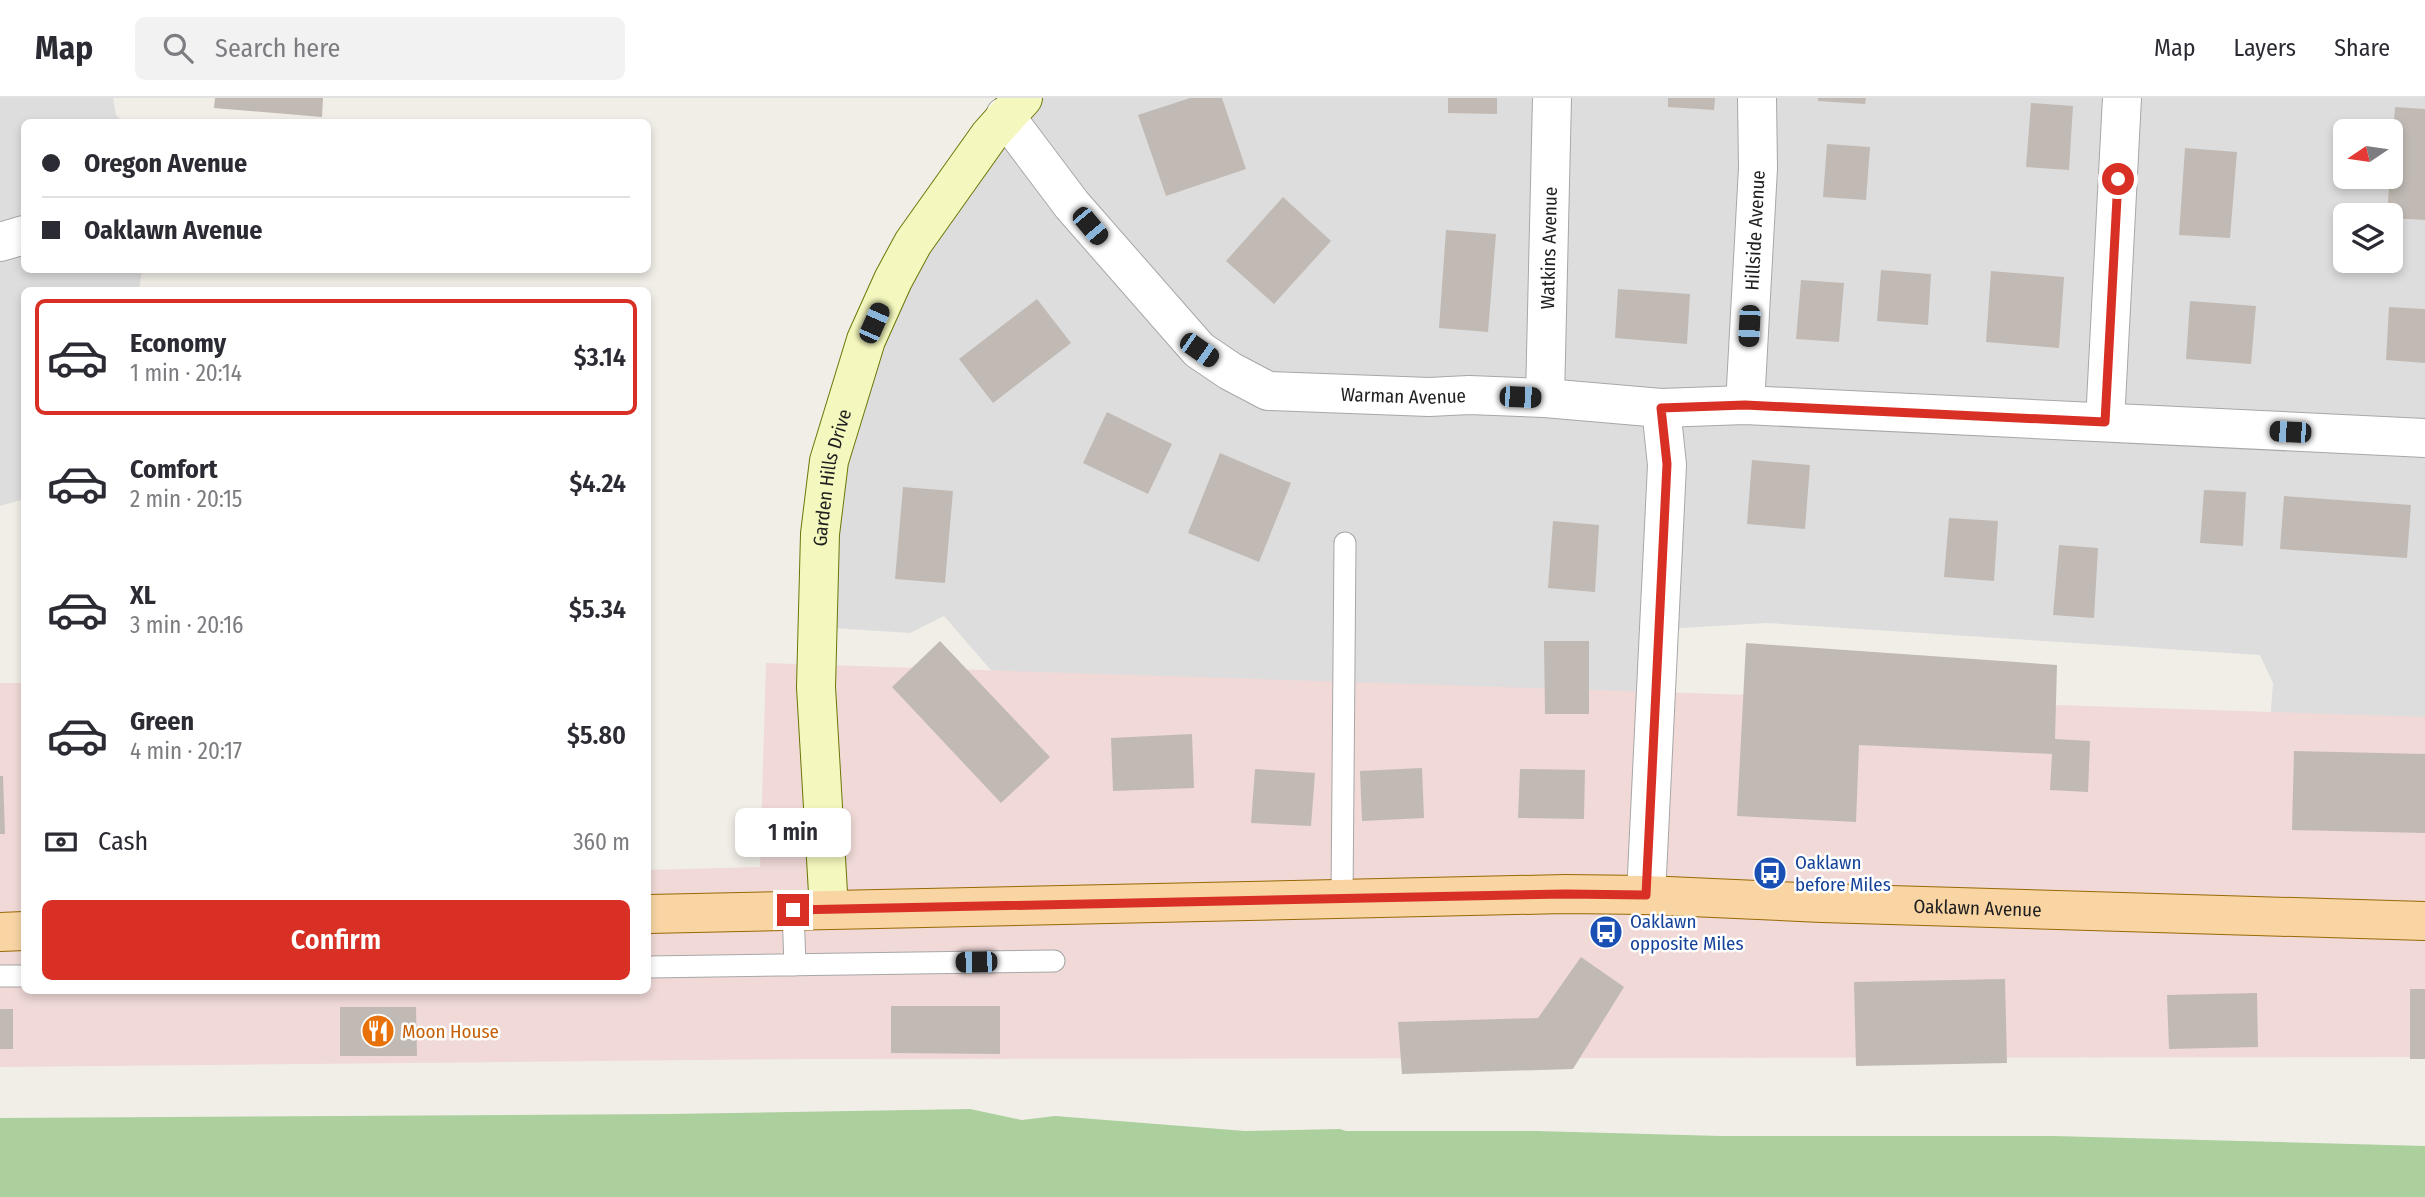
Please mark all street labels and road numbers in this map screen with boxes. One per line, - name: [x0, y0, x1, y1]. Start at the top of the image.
- street label: Hillside Avenue: [1740, 169, 1769, 291]
- street label: Watkins Avenue: [1536, 186, 1561, 310]
- street label: Warman Avenue: [1340, 382, 1466, 409]
- street label: Garden Hills Drive: [808, 406, 856, 547]
- street label: Oaklawn Avenue: [1913, 894, 2042, 921]

